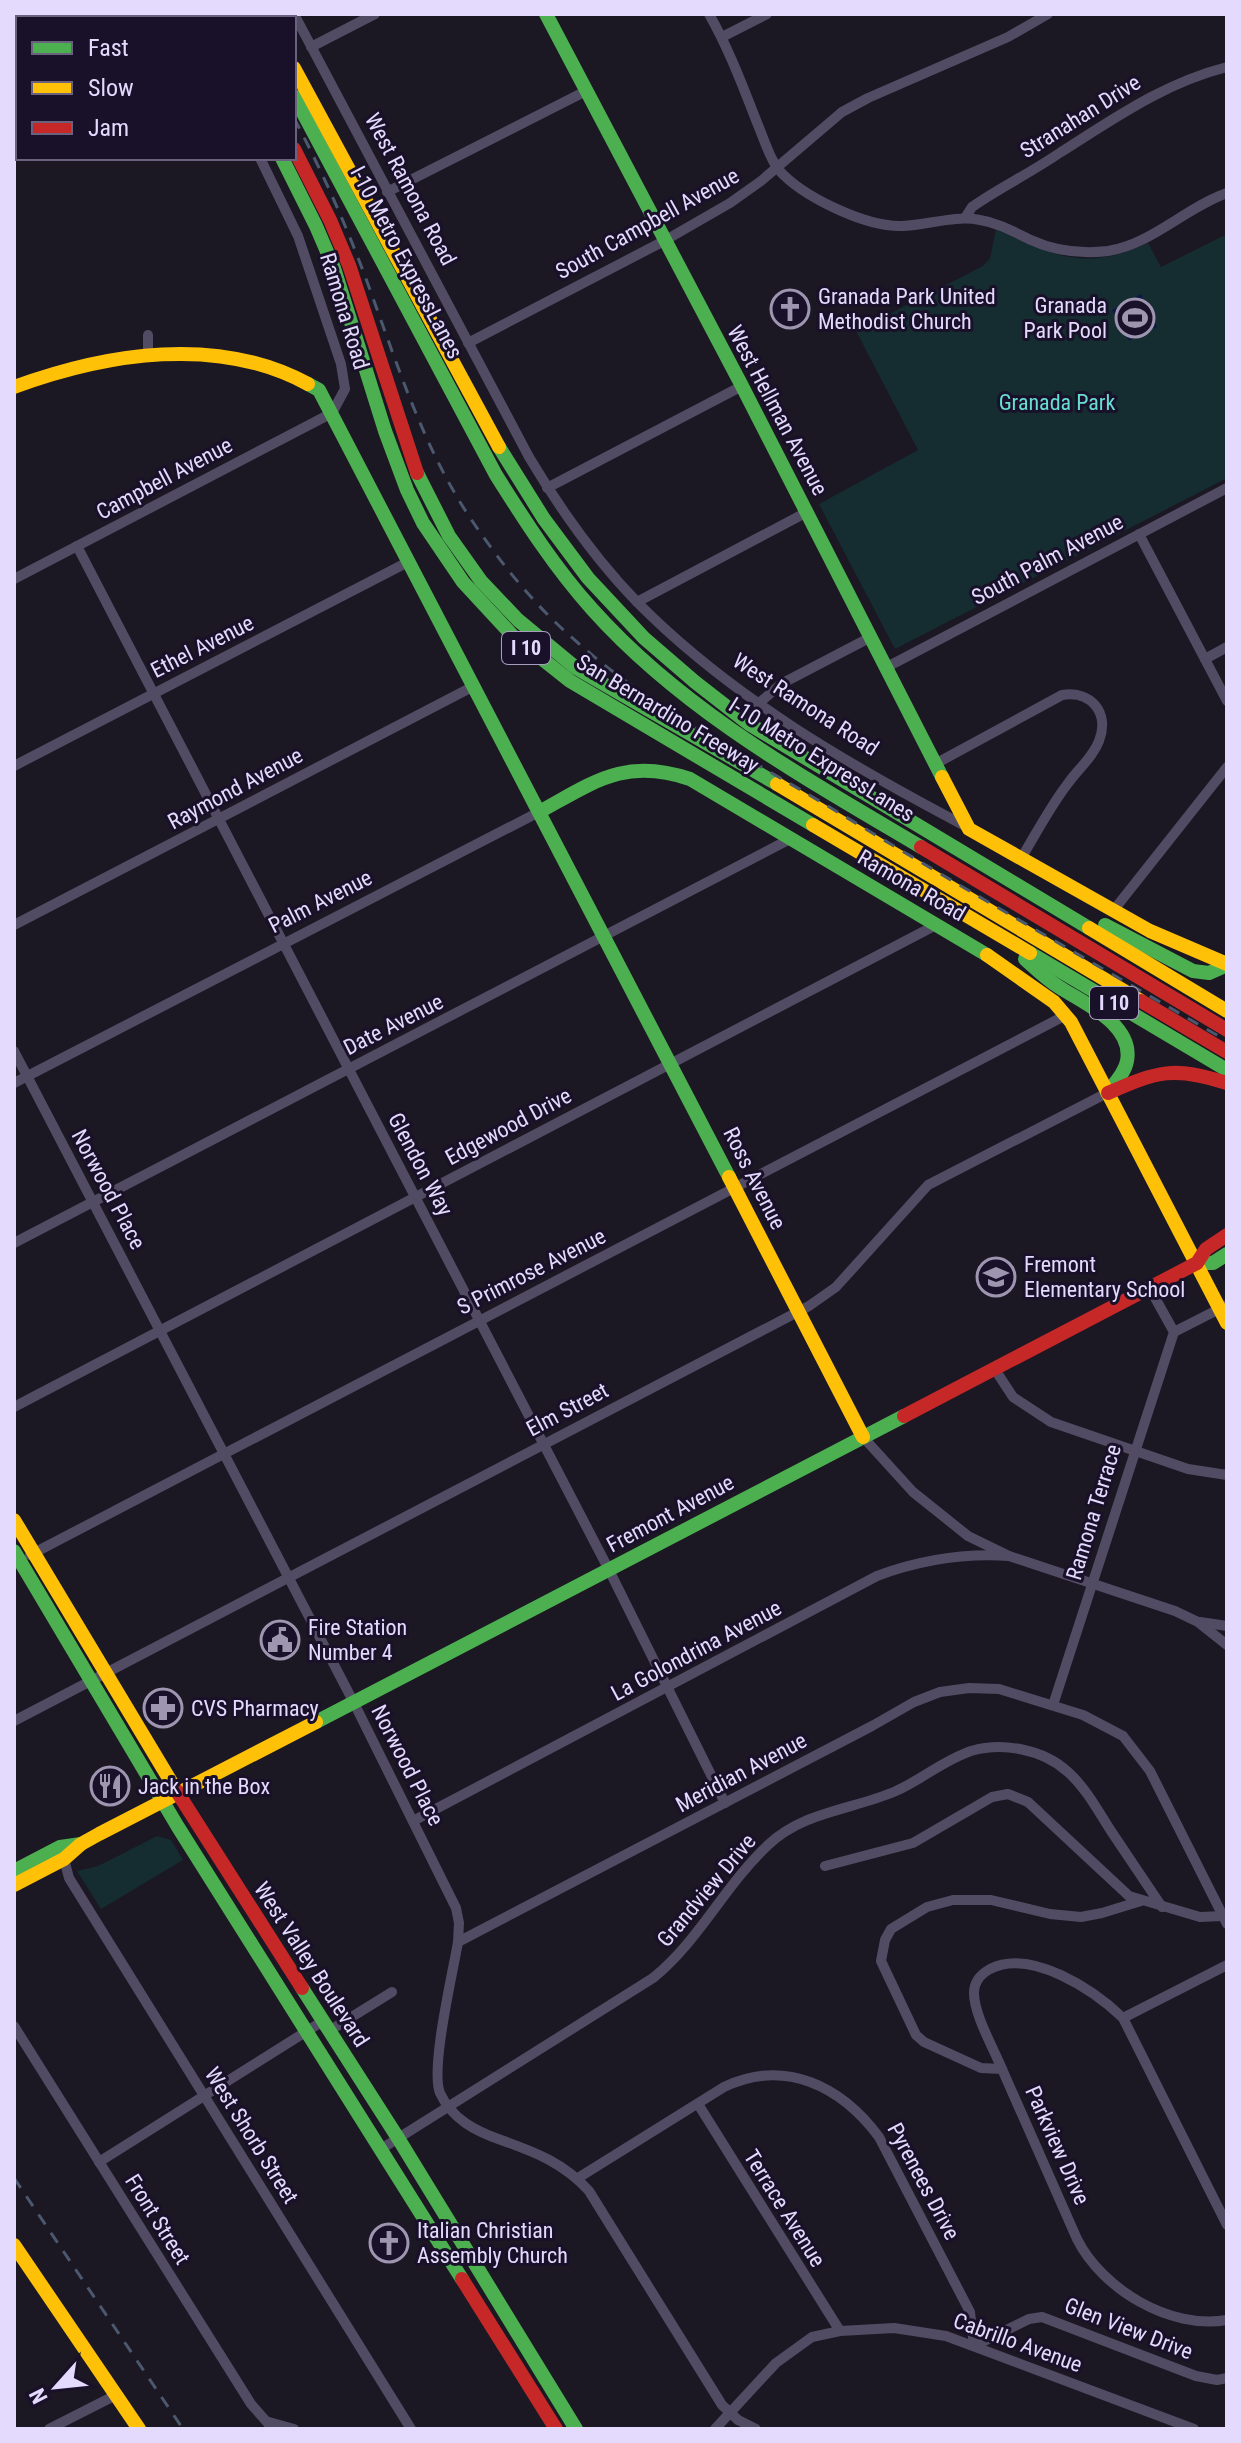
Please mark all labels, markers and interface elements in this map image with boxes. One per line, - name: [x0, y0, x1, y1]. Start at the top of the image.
- legend: [16, 16, 296, 160]
- text: Fast: [88, 34, 129, 62]
- street label: Stranahan Drive: [1016, 70, 1145, 163]
- text: Slow: [88, 74, 134, 102]
- street label: West Ramona Road: [360, 109, 461, 270]
- text: Jam: [88, 114, 129, 142]
- street label: I-10 Metro ExpressLanes: [345, 162, 468, 363]
- street label: South Campbell Avenue: [551, 163, 743, 284]
- street label: Ramona Road: [315, 250, 374, 372]
- place label: Granada Park United Methodist Church: [818, 284, 996, 334]
- church icon: Granada Park United Methodist Church: [769, 288, 811, 330]
- place label: Granada Park Pool: [1024, 293, 1107, 343]
- sports icon: Granada Park Pool: [1114, 297, 1156, 339]
- street label: West Hellman Avenue: [722, 321, 833, 499]
- park label: Granada Park: [999, 390, 1115, 415]
- street label: Campbell Avenue: [92, 432, 236, 525]
- street label: South Palm Avenue: [967, 509, 1127, 610]
- street label: Ethel Avenue: [147, 610, 258, 683]
- road number: I 10: [502, 632, 550, 664]
- street label: West Ramona Road: [728, 648, 883, 761]
- street label: San Bernardino Freeway: [572, 649, 763, 778]
- street label: I-10 Metro ExpressLanes: [724, 692, 919, 827]
- street label: Raymond Avenue: [164, 742, 307, 834]
- street label: Ramona Road: [853, 845, 970, 926]
- street label: Palm Avenue: [264, 865, 376, 938]
- road number: I 10: [1090, 987, 1138, 1019]
- street label: Date Avenue: [339, 989, 447, 1060]
- street label: Edgewood Drive: [441, 1083, 575, 1170]
- street label: Glendon Way: [383, 1109, 458, 1220]
- street label: Ross Avenue: [718, 1123, 791, 1233]
- street label: Norwood Place: [66, 1125, 151, 1253]
- street label: S Primrose Avenue: [453, 1223, 610, 1320]
- place label: Fremont Elementary School: [1024, 1252, 1185, 1302]
- school or university icon: Fremont Elementary School: [975, 1256, 1017, 1298]
- street label: Elm Street: [522, 1377, 612, 1441]
- street label: Ramona Terrace: [1061, 1441, 1126, 1583]
- street label: Fremont Avenue: [602, 1469, 738, 1557]
- street label: La Golondrina Avenue: [607, 1595, 786, 1706]
- place label: Fire Station Number 4: [308, 1615, 407, 1665]
- public building icon: Fire Station Number 4: [259, 1619, 301, 1661]
- pharmacy icon: CVS Pharmacy: [142, 1687, 184, 1729]
- place label: CVS Pharmacy: [191, 1696, 319, 1721]
- street label: Norwood Place: [366, 1701, 449, 1830]
- street label: Meridian Avenue: [672, 1728, 811, 1817]
- restaurant icon: Jack in the Box: [89, 1765, 131, 1807]
- place label: Jack in the Box: [138, 1774, 270, 1799]
- street label: Grandview Drive: [652, 1829, 761, 1952]
- street label: West Valley Boulevard: [249, 1877, 374, 2051]
- street label: West Shorb Street: [200, 2063, 303, 2208]
- street label: Parkview Drive: [1020, 2082, 1095, 2208]
- street label: Pyrenees Drive: [882, 2119, 965, 2244]
- street label: Terrace Avenue: [739, 2145, 830, 2271]
- street label: Front Street: [120, 2170, 195, 2269]
- place label: Italian Christian Assembly Church: [417, 2218, 568, 2268]
- church icon: Italian Christian Assembly Church: [368, 2222, 410, 2264]
- street label: Glen View Drive: [1061, 2293, 1196, 2364]
- street label: Cabrillo Avenue: [950, 2308, 1086, 2377]
- north arrow: [16, 2347, 96, 2427]
- text: N: [24, 2384, 53, 2408]

